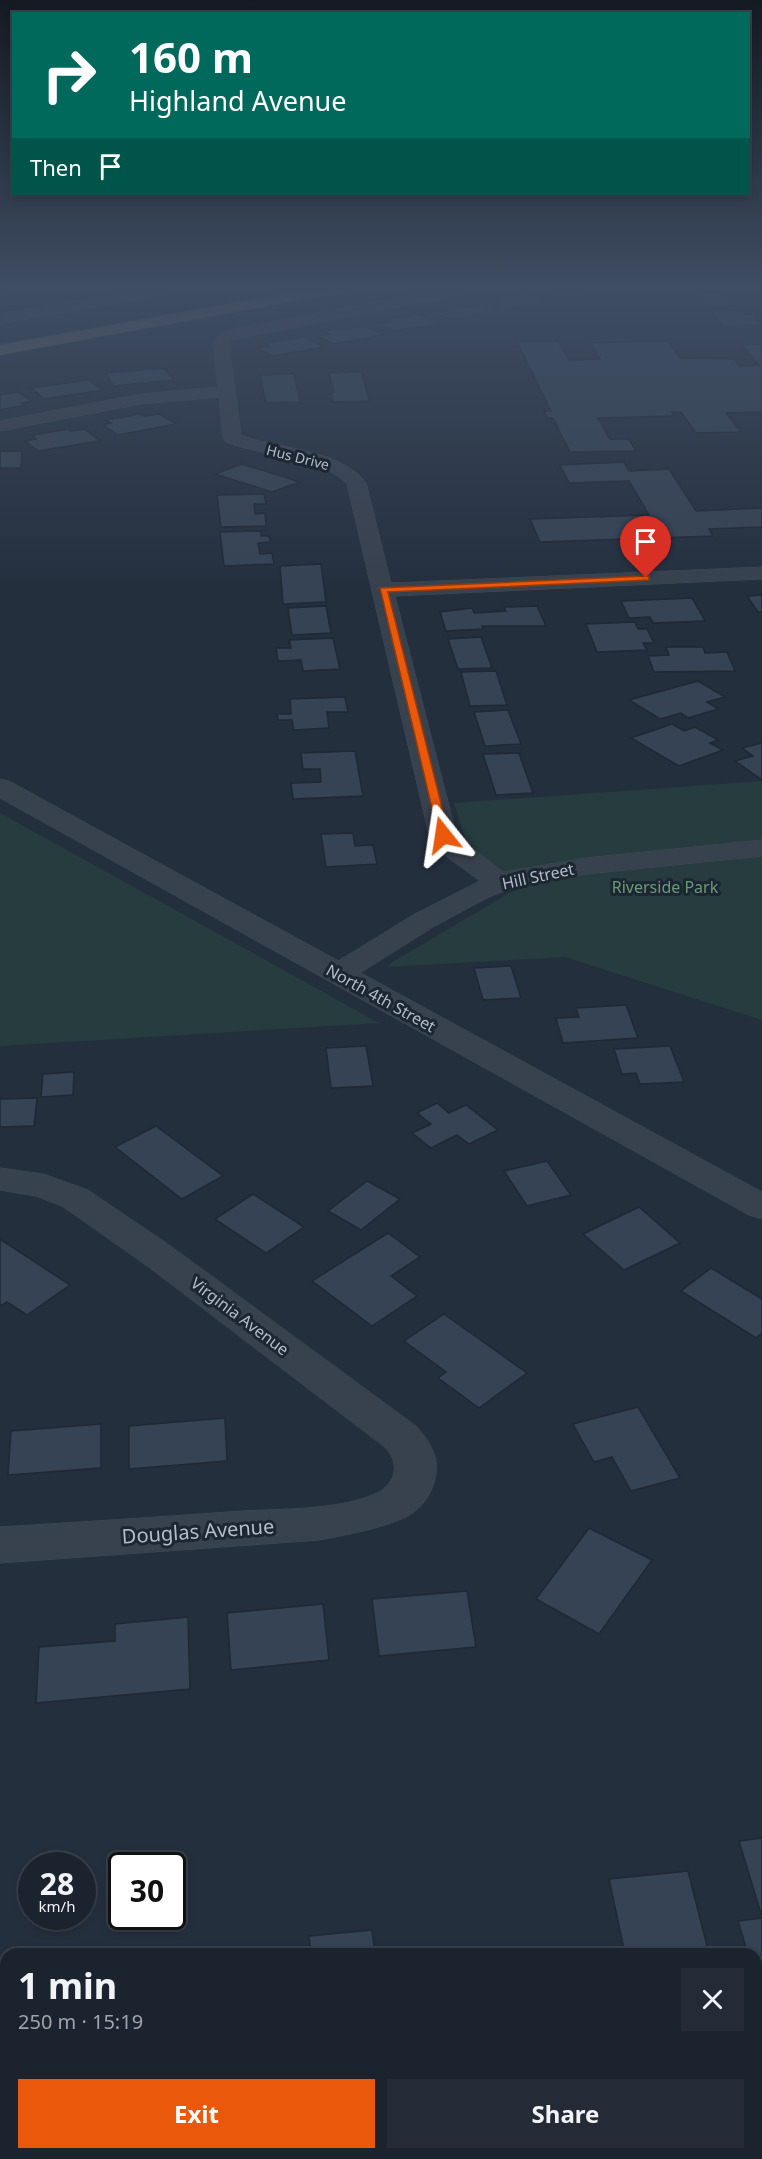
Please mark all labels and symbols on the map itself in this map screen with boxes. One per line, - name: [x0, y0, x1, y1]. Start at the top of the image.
- street label: Hus Drive: [265, 440, 331, 474]
- pin: [620, 516, 671, 578]
- position arrow: [411, 803, 475, 867]
- street label: Hill Street: [500, 858, 576, 894]
- park label: Riverside Park: [612, 876, 719, 898]
- street label: North 4th Street: [322, 959, 440, 1037]
- street label: Virginia Avenue: [186, 1272, 294, 1360]
- street label: Douglas Avenue: [121, 1512, 275, 1550]
- speed limit sign: 30: [108, 1852, 186, 1930]

